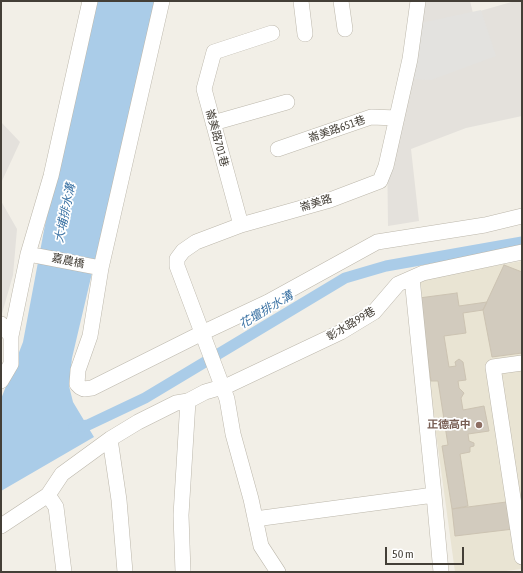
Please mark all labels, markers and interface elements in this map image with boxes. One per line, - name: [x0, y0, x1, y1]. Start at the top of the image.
- street label: 崙美路701巷: [203, 108, 231, 168]
- street label: 崙美路651巷: [307, 113, 367, 145]
- water label: 大埔排水溝: [52, 182, 78, 244]
- street label: 崙美路: [298, 192, 334, 214]
- street label: 嘉農橋: [50, 251, 86, 271]
- water label: 花壇排水溝: [237, 288, 295, 332]
- street label: 彰水路99巷: [324, 304, 378, 344]
- place label: 正德高中: [427, 418, 471, 432]
- marker: 正德高中: [474, 420, 484, 430]
- scale bar: [387, 539, 466, 565]
- text: 50 m: [392, 547, 414, 561]

